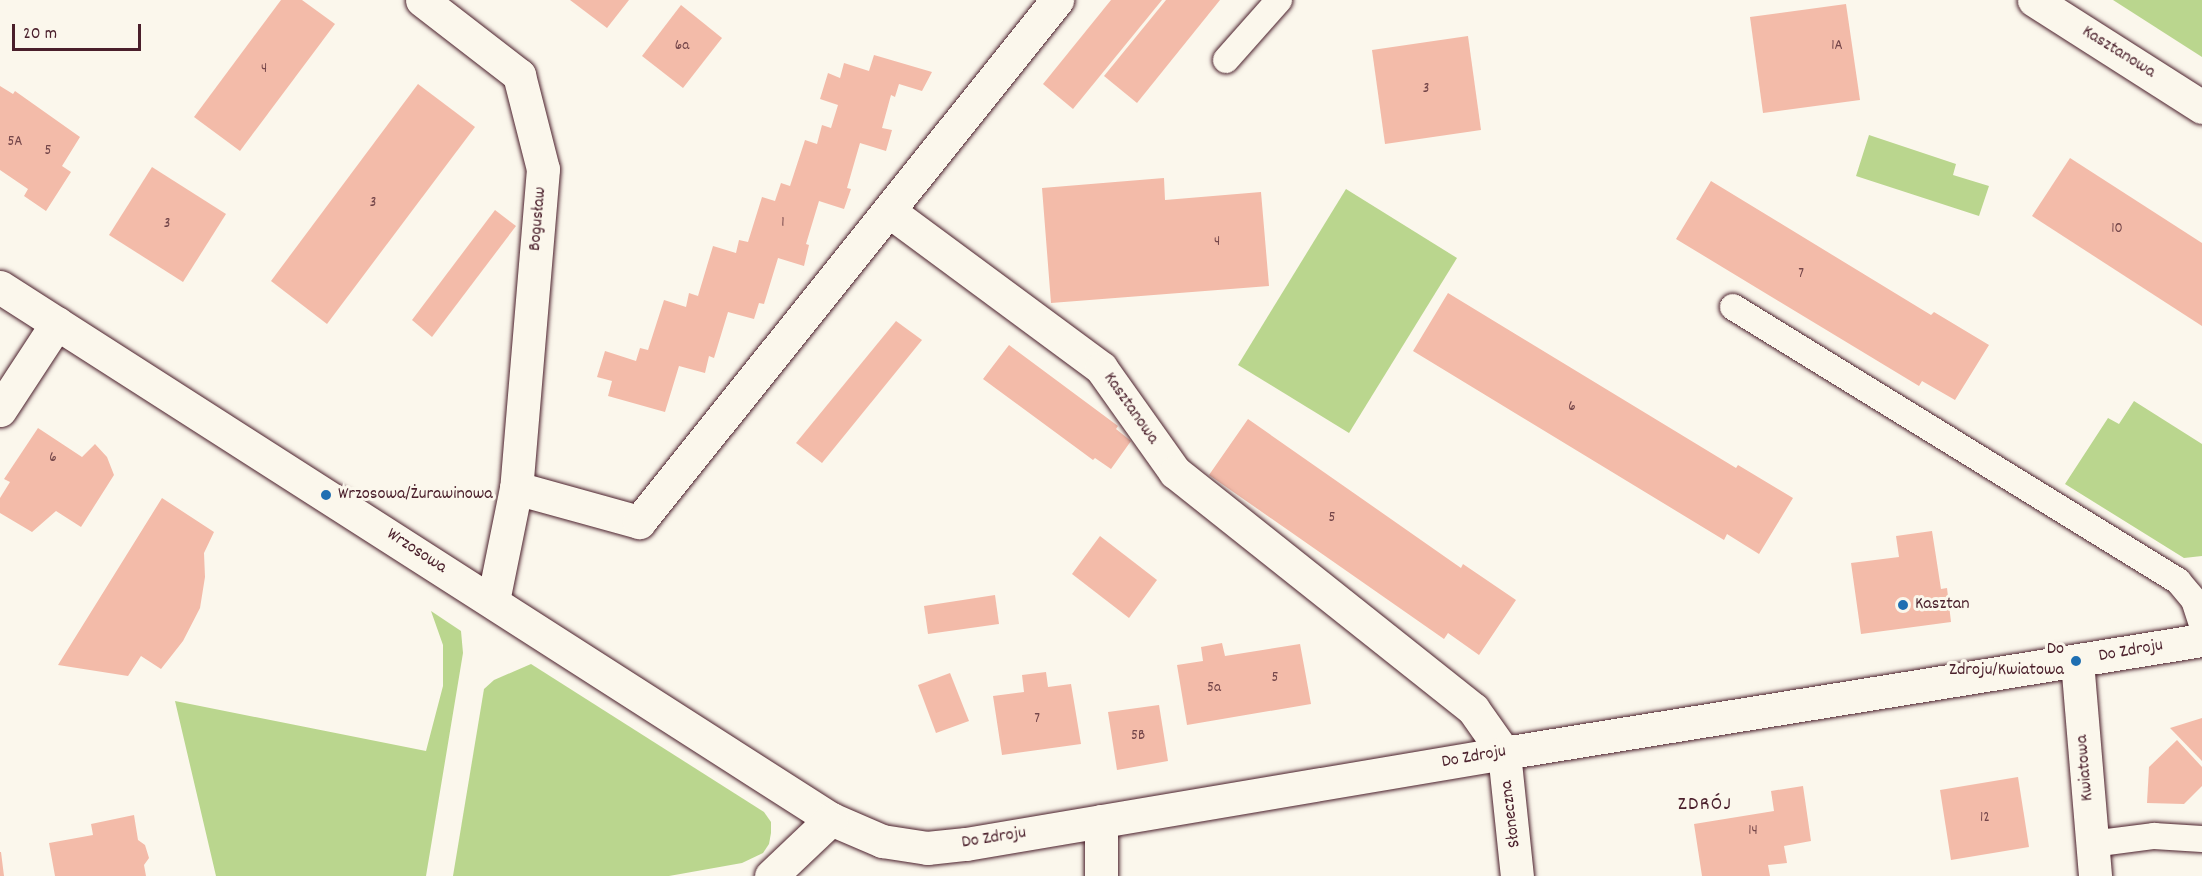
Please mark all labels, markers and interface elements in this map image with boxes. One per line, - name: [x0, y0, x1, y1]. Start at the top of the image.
- scale bar: [15, 12, 144, 50]
- text: 20 m: [23, 22, 57, 47]
- street label: Kasztanowa: [2077, 22, 2159, 84]
- house number: 6a: [675, 38, 689, 56]
- house number: 1A: [1831, 38, 1843, 56]
- house number: 4: [261, 61, 267, 79]
- house number: 3: [1423, 81, 1429, 99]
- house number: 5A: [7, 134, 23, 152]
- house number: 5: [45, 143, 51, 161]
- street label: Bogusław: [525, 186, 553, 252]
- house number: 3: [370, 195, 376, 213]
- house number: 1: [781, 215, 785, 233]
- house number: 3: [164, 216, 170, 234]
- house number: 10: [2111, 221, 2123, 239]
- house number: 4: [1214, 234, 1220, 252]
- house number: 7: [1798, 266, 1804, 284]
- street label: Kasztanowa: [1097, 369, 1163, 449]
- house number: 6: [1568, 399, 1576, 417]
- house number: 6: [49, 450, 57, 468]
- place label: Wrzosowa/Żurawinowa: [338, 484, 493, 506]
- marker: Wrzosowa/Żurawinowa: [319, 488, 333, 502]
- house number: 5: [1329, 510, 1335, 528]
- street label: Wrzosowa: [382, 525, 450, 579]
- place label: Kasztan: [1915, 594, 1970, 616]
- marker: Kasztan: [1896, 598, 1910, 612]
- street label: Do Zdroju: [2097, 636, 2165, 668]
- place label: Do Zdroju/Kwiatowa: [1949, 640, 2064, 682]
- marker: Do Zdroju/Kwiatowa: [2069, 654, 2083, 668]
- house number: 5: [1272, 670, 1278, 688]
- house number: 5a: [1207, 680, 1221, 698]
- house number: 7: [1034, 711, 1040, 729]
- house number: 5B: [1131, 728, 1145, 746]
- street label: Kwiatowa: [2072, 734, 2100, 802]
- street label: Do Zdroju: [1440, 742, 1508, 774]
- street label: Słoneczna: [1497, 779, 1527, 849]
- district label: ZDRÓJ: [1678, 793, 1732, 817]
- house number: 12: [1980, 810, 1990, 828]
- street label: Do Zdroju: [960, 823, 1028, 855]
- house number: 14: [1748, 823, 1758, 841]

